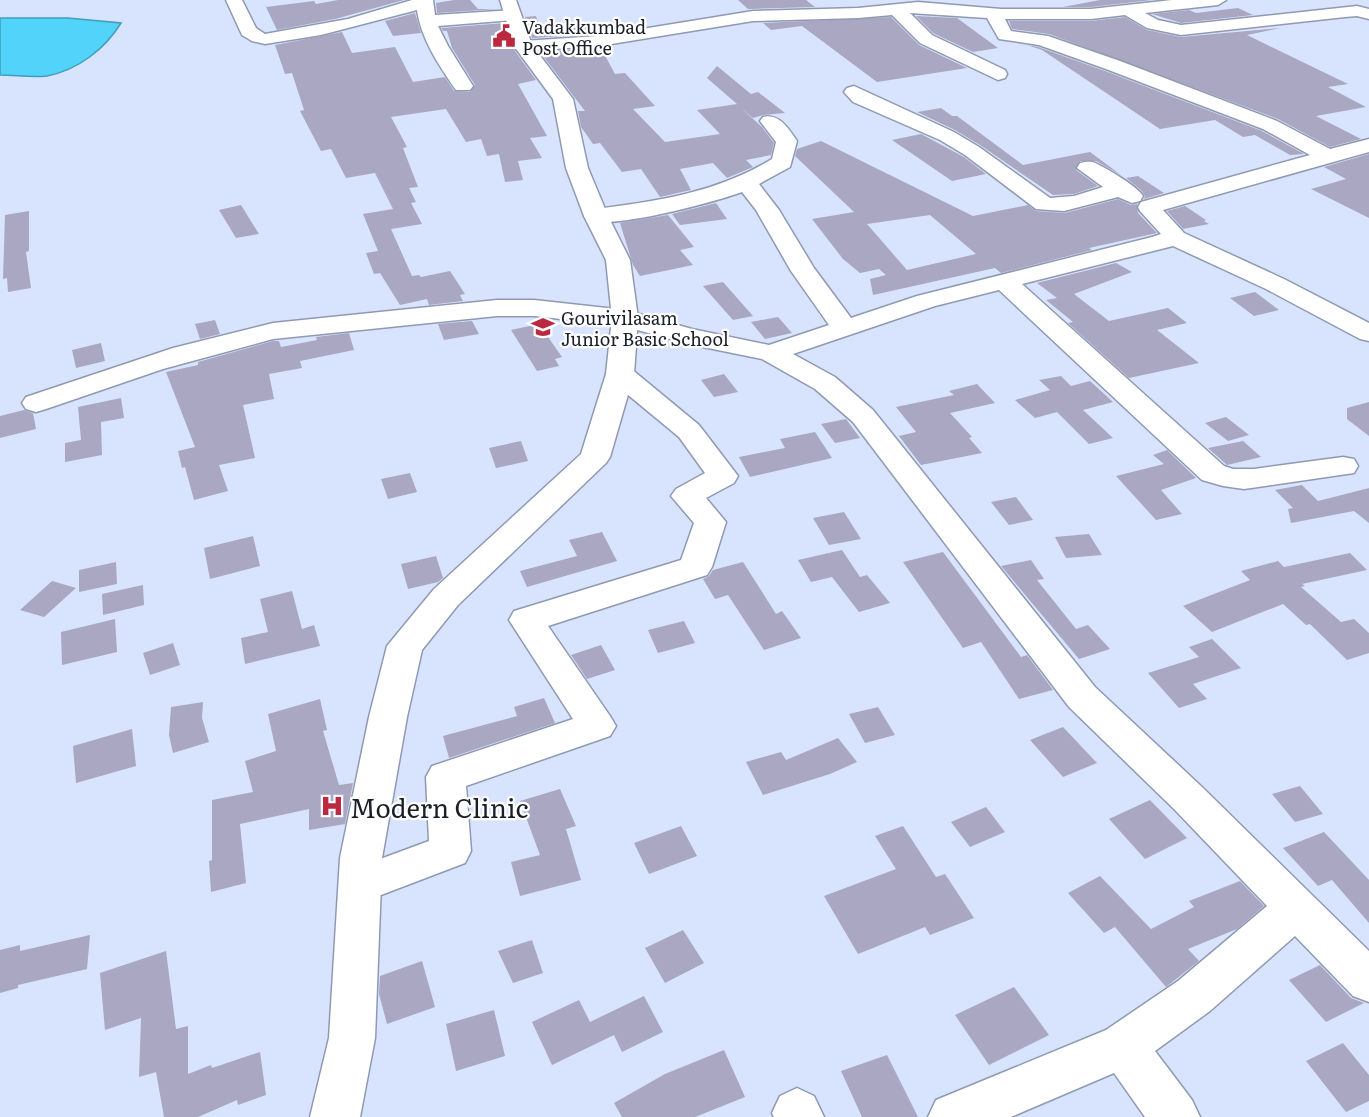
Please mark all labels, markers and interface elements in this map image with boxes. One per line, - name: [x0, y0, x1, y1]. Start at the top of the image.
- place label: Vadakkumbad Post Office: [522, 13, 646, 61]
- public building icon: Vadakkumbad Post Office: [491, 23, 517, 49]
- place label: Gourivilasam Junior Basic School: [561, 304, 729, 352]
- school or university icon: Gourivilasam Junior Basic School: [530, 314, 556, 340]
- place label: Modern Clinic: [350, 787, 529, 826]
- hospital icon: Modern Clinic: [319, 793, 345, 819]

